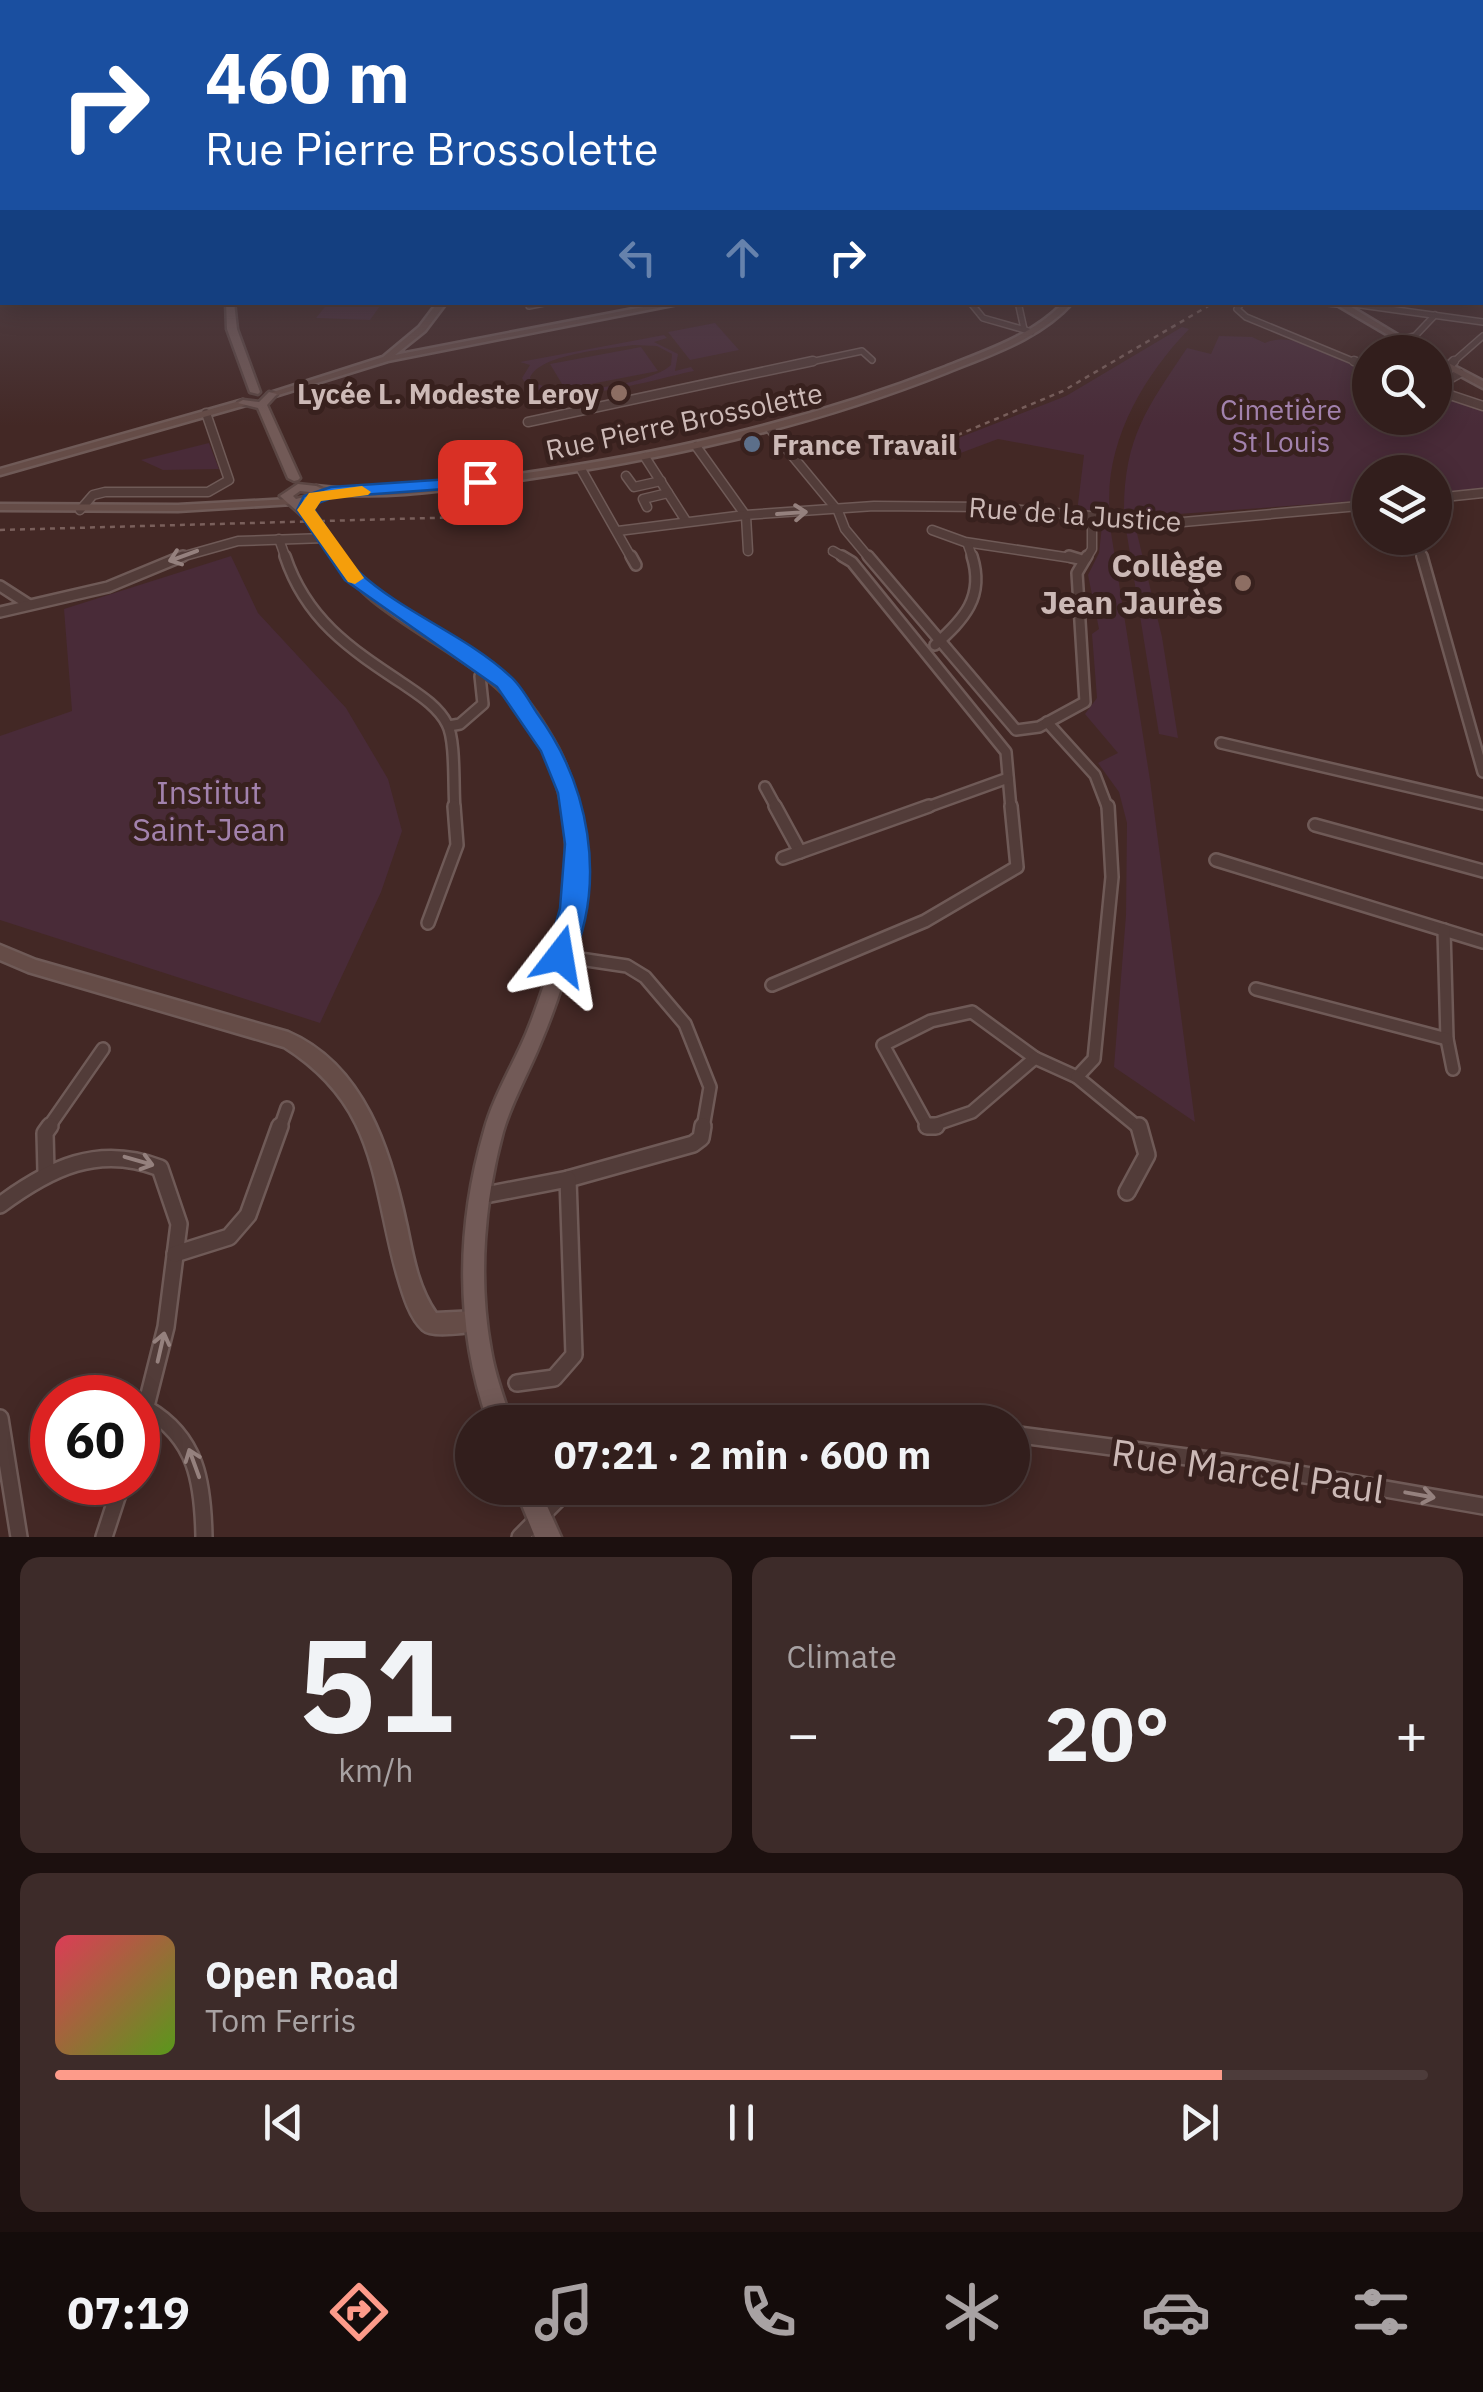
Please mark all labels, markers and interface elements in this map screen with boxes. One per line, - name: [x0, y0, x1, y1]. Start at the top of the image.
- text: 460 m: [205, 31, 410, 122]
- icon: right: [40, 40, 170, 170]
- text: Rue Pierre Brossolette: [205, 119, 658, 177]
- icon: left: [610, 230, 665, 285]
- icon: ahead: [715, 230, 770, 285]
- icon: right: [820, 230, 875, 285]
- map controls: [1352, 335, 1452, 555]
- button: search: [1352, 335, 1452, 435]
- street label: Rue Pierre Brossolette: [542, 374, 826, 468]
- place label: Lycée L. Modeste Leroy: [297, 375, 599, 412]
- marker: Lycée L. Modeste Leroy: [608, 382, 630, 404]
- park label: Cimetière St Louis: [1220, 391, 1342, 460]
- place label: France Travail: [772, 426, 957, 463]
- marker: France Travail: [741, 433, 763, 455]
- pin: [438, 440, 523, 525]
- icon: arrive: [453, 455, 508, 510]
- button: layers: [1352, 455, 1452, 555]
- street label: Rue de la Justice: [967, 488, 1183, 540]
- one-way arrow: [776, 503, 808, 522]
- place label: Collège Jean Jaurès: [1040, 544, 1223, 623]
- one-way arrow: [169, 548, 200, 566]
- marker: Collège Jean Jaurès: [1232, 572, 1254, 594]
- park label: Institut Saint-Jean: [132, 771, 286, 850]
- position arrow: [508, 904, 612, 1008]
- one-way arrow: [123, 1153, 155, 1171]
- one-way arrow: [153, 1332, 171, 1364]
- speed limit sign: 60: [30, 1375, 160, 1505]
- street label: Rue Marcel Paul: [1109, 1427, 1387, 1513]
- text: 07:21 · 2 min · 600 m: [554, 1430, 931, 1479]
- one-way arrow: [184, 1448, 202, 1478]
- one-way arrow: [1403, 1486, 1436, 1505]
- text: 51: [298, 1599, 454, 1768]
- text: Climate: [787, 1635, 897, 1677]
- text: 20°: [1045, 1684, 1170, 1782]
- text: −: [787, 1698, 820, 1769]
- text: +: [1395, 1698, 1428, 1769]
- text: km/h: [338, 1749, 413, 1791]
- text: Open Road: [205, 1950, 399, 1999]
- text: Tom Ferris: [205, 1999, 356, 2041]
- icon: previous: [256, 2095, 311, 2150]
- icon: pause: [714, 2095, 769, 2150]
- icon: next: [1172, 2095, 1227, 2150]
- icon: directions: [324, 2277, 394, 2347]
- icon: music: [529, 2277, 599, 2347]
- icon: phone: [733, 2277, 803, 2347]
- icon: climate: [937, 2277, 1007, 2347]
- icon: car: [1141, 2277, 1211, 2347]
- icon: filters: [1346, 2277, 1416, 2347]
- text: 07:19: [67, 2283, 190, 2341]

